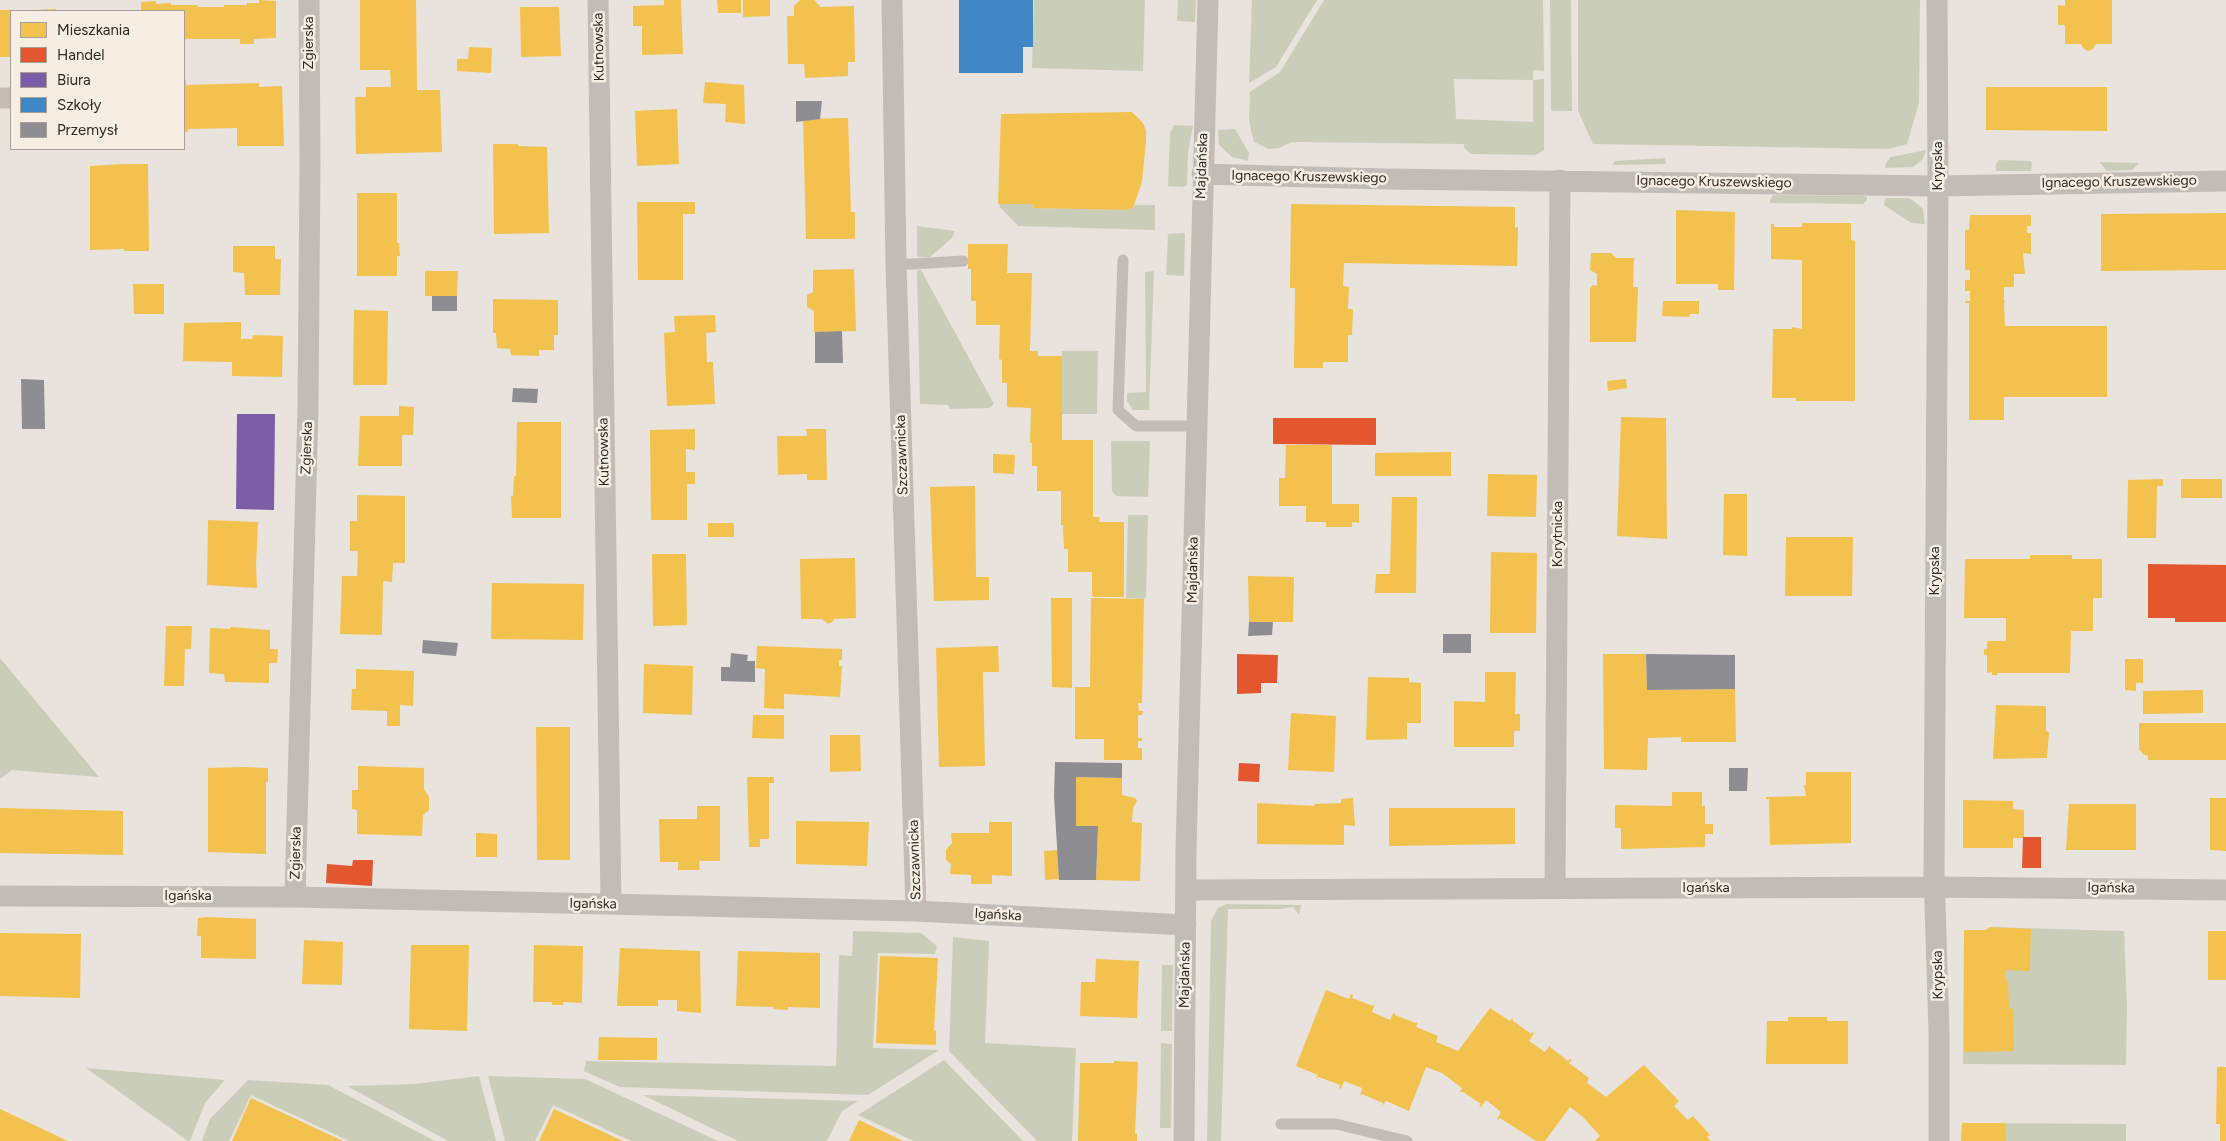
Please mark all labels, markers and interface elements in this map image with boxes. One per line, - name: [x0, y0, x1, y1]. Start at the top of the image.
- legend: [10, 10, 185, 150]
- street label: Kutnowska: [590, 13, 608, 81]
- street label: Zgierska: [301, 16, 317, 70]
- text: Mieszkania: [57, 21, 130, 39]
- text: Handel: [57, 46, 105, 64]
- text: Biura: [57, 71, 91, 89]
- text: Szkoły: [57, 96, 102, 114]
- text: Przemysł: [57, 121, 118, 139]
- street label: Majdańska: [1192, 133, 1212, 199]
- street label: Krypska: [1930, 141, 1946, 191]
- street label: Ignacego Kruszewskiego: [1231, 167, 1387, 187]
- street label: Ignacego Kruszewskiego: [1636, 172, 1792, 192]
- street label: Ignacego Kruszewskiego: [2041, 172, 2197, 192]
- street label: Szczawnicka: [892, 415, 912, 495]
- street label: Kutnowska: [595, 418, 613, 486]
- street label: Zgierska: [298, 421, 316, 475]
- street label: Korytnicka: [1550, 501, 1566, 567]
- street label: Majdańska: [1184, 537, 1202, 603]
- street label: Krypska: [1927, 546, 1943, 596]
- street label: Szczawnicka: [905, 820, 925, 900]
- street label: Zgierska: [287, 826, 305, 880]
- street label: Igańska: [2087, 879, 2135, 897]
- street label: Igańska: [1682, 880, 1730, 896]
- street label: Igańska: [164, 888, 212, 904]
- street label: Igańska: [569, 895, 617, 913]
- street label: Igańska: [974, 905, 1022, 925]
- street label: Majdańska: [1176, 942, 1194, 1008]
- street label: Krypska: [1929, 950, 1947, 1000]

